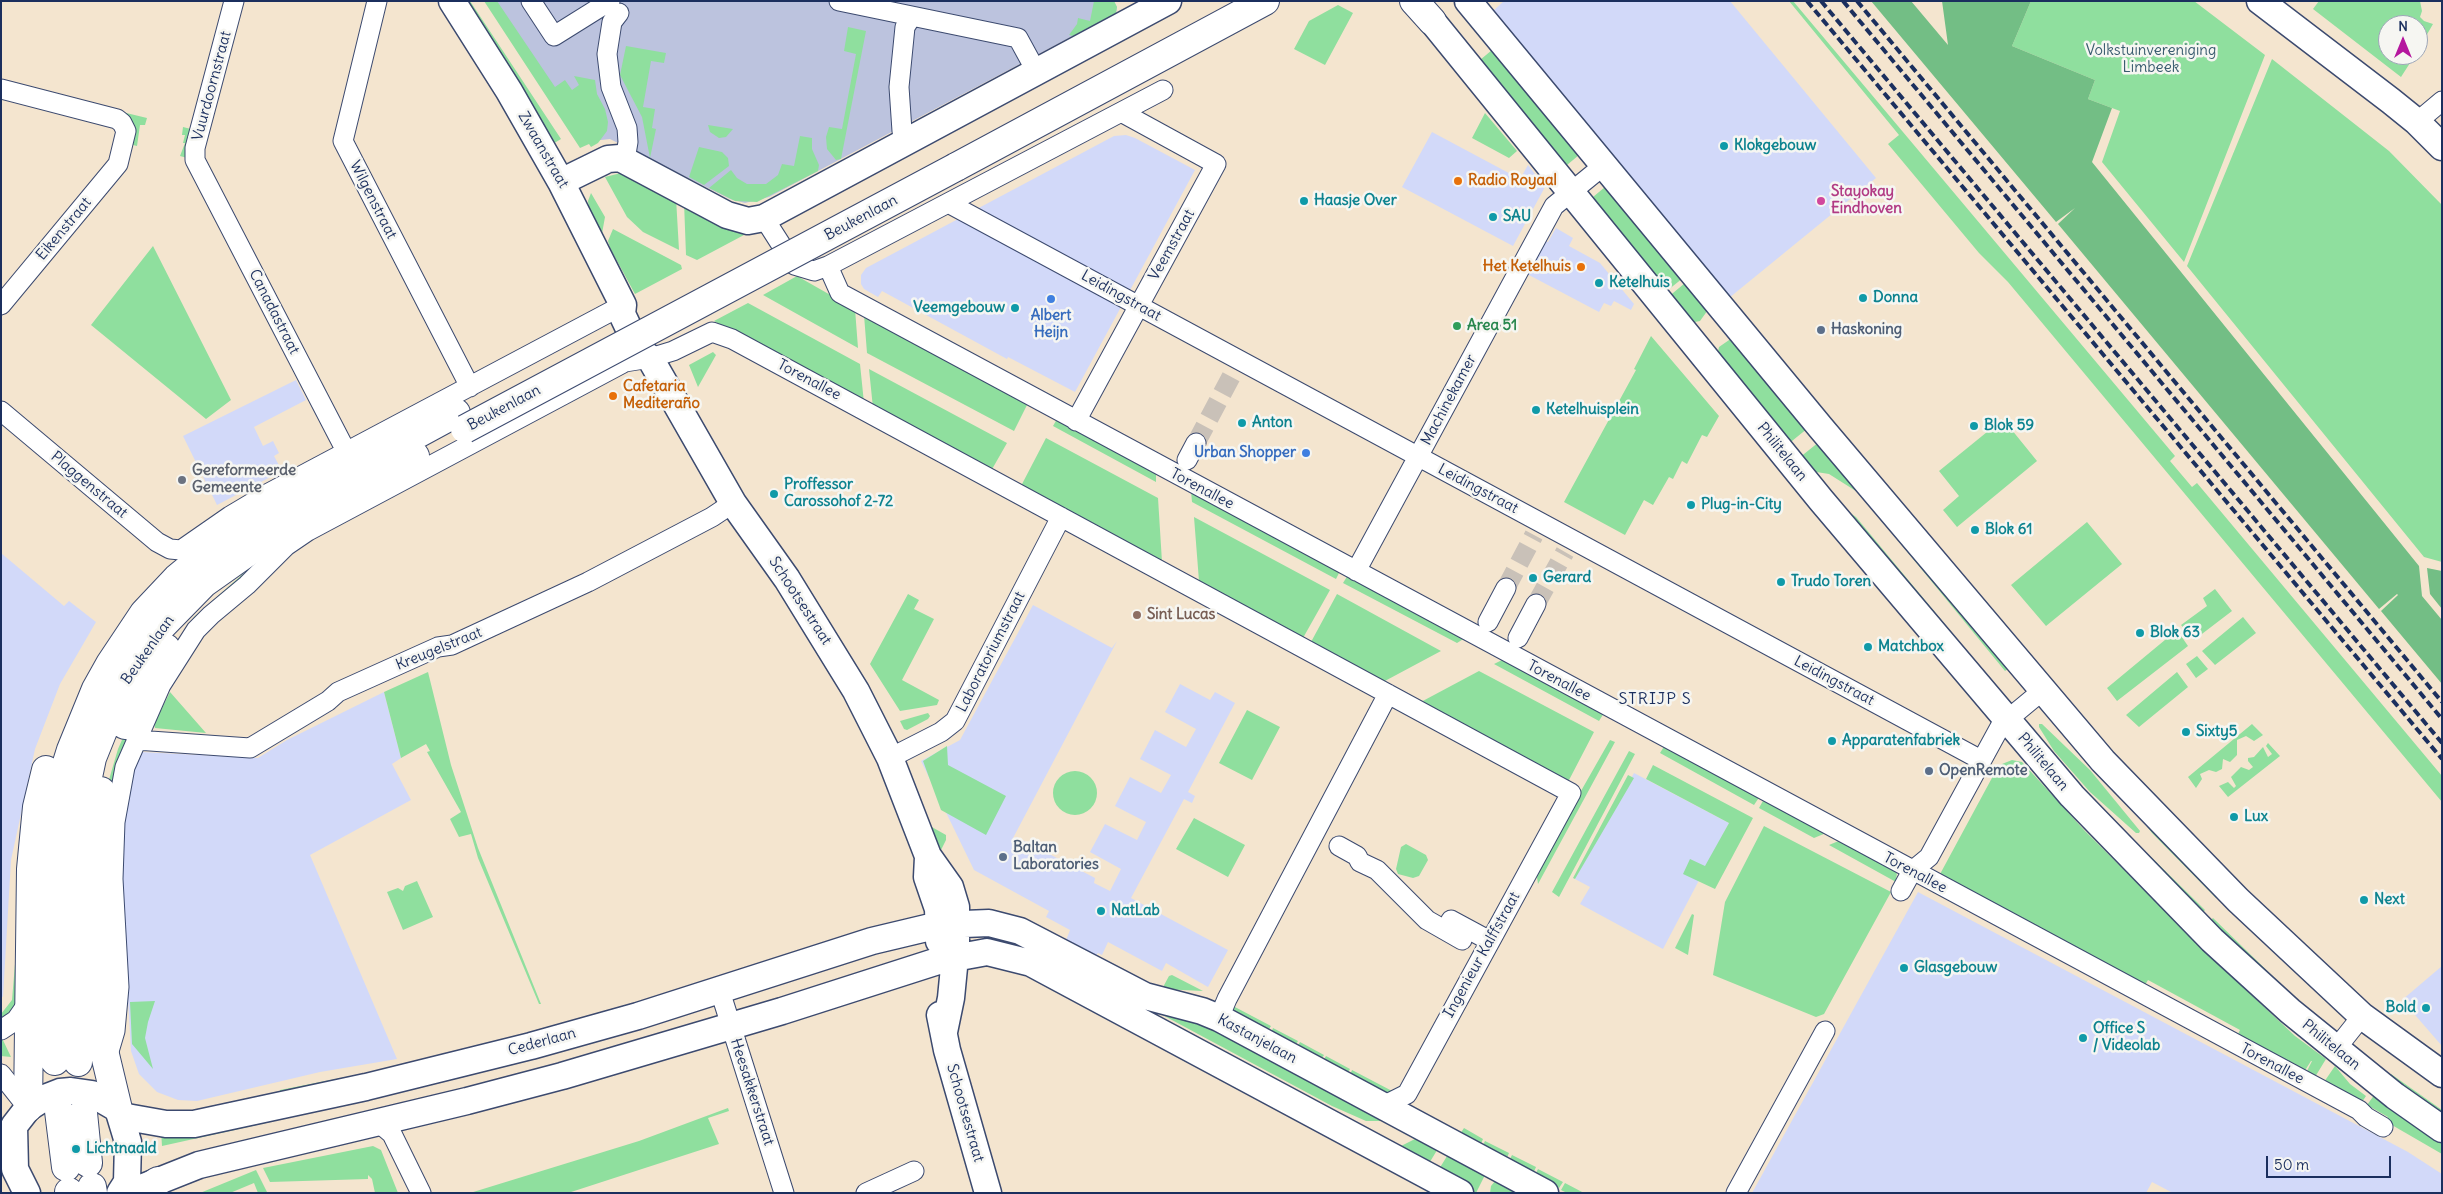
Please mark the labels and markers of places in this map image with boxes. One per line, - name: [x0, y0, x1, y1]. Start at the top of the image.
- place label: Klokgebouw: [1734, 137, 1816, 155]
- marker: Klokgebouw: [1718, 140, 1730, 152]
- place label: Radio Royaal: [1468, 172, 1557, 190]
- marker: Radio Royaal: [1452, 175, 1464, 187]
- place label: Stayokay Eindhoven: [1831, 183, 1902, 218]
- place label: Haasje Over: [1314, 192, 1397, 210]
- marker: Haasje Over: [1298, 195, 1310, 207]
- marker: Stayokay Eindhoven: [1815, 195, 1827, 207]
- place label: SAU: [1503, 208, 1531, 226]
- marker: SAU: [1487, 211, 1499, 223]
- place label: Het Ketelhuis: [1483, 258, 1571, 276]
- marker: Het Ketelhuis: [1575, 261, 1587, 273]
- place label: Ketelhuis: [1609, 274, 1670, 292]
- marker: Ketelhuis: [1593, 277, 1605, 289]
- place label: Donna: [1873, 289, 1918, 307]
- marker: Donna: [1857, 292, 1869, 304]
- marker: Albert Heijn: [1045, 293, 1057, 305]
- place label: Veemgebouw: [913, 299, 1005, 317]
- marker: Veemgebouw: [1009, 302, 1021, 314]
- place label: Albert Heijn: [1031, 307, 1071, 342]
- place label: Area 51: [1467, 317, 1517, 335]
- marker: Area 51: [1451, 320, 1463, 332]
- place label: Haskoning: [1831, 321, 1902, 339]
- marker: Haskoning: [1815, 324, 1827, 336]
- place label: Cafetaria Mediteraño: [623, 378, 700, 413]
- marker: Cafetaria Mediteraño: [607, 390, 619, 402]
- place label: Ketelhuisplein: [1546, 401, 1639, 419]
- marker: Ketelhuisplein: [1530, 404, 1542, 416]
- place label: Anton: [1252, 414, 1292, 432]
- marker: Anton: [1236, 417, 1248, 429]
- place label: Blok 59: [1984, 417, 2034, 435]
- marker: Blok 59: [1968, 420, 1980, 432]
- place label: Urban Shopper: [1194, 444, 1296, 462]
- marker: Urban Shopper: [1300, 447, 1312, 459]
- place label: Gereformeerde Gemeente: [192, 462, 296, 497]
- marker: Gereformeerde Gemeente: [176, 474, 188, 486]
- place label: Proffessor Carossohof 2-72: [784, 476, 893, 511]
- marker: Proffessor Carossohof 2-72: [768, 488, 780, 500]
- place label: Plug-in-City: [1701, 496, 1782, 514]
- marker: Plug-in-City: [1685, 499, 1697, 511]
- place label: Blok 61: [1985, 521, 2032, 539]
- marker: Blok 61: [1969, 524, 1981, 536]
- place label: Gerard: [1543, 569, 1591, 587]
- marker: Gerard: [1527, 572, 1539, 584]
- place label: Trudo Toren: [1791, 573, 1871, 591]
- marker: Trudo Toren: [1775, 576, 1787, 588]
- place label: Sint Lucas: [1147, 606, 1215, 624]
- marker: Sint Lucas: [1131, 609, 1143, 621]
- place label: Blok 63: [2150, 624, 2200, 642]
- marker: Blok 63: [2134, 627, 2146, 639]
- place label: Matchbox: [1878, 638, 1944, 656]
- marker: Matchbox: [1862, 641, 1874, 653]
- place label: Sixty5: [2196, 723, 2237, 741]
- marker: Sixty5: [2180, 726, 2192, 738]
- place label: Apparatenfabriek: [1842, 732, 1960, 750]
- marker: Apparatenfabriek: [1826, 735, 1838, 747]
- place label: OpenRemote: [1939, 762, 2028, 780]
- marker: OpenRemote: [1923, 765, 1935, 777]
- place label: Lux: [2244, 808, 2268, 826]
- marker: Lux: [2228, 811, 2240, 823]
- place label: Baltan Laboratories: [1013, 839, 1099, 874]
- marker: Baltan Laboratories: [997, 851, 1009, 863]
- place label: Next: [2374, 891, 2405, 909]
- marker: Next: [2358, 894, 2370, 906]
- place label: NatLab: [1111, 902, 1160, 920]
- marker: NatLab: [1095, 905, 1107, 917]
- place label: Glasgebouw: [1914, 959, 1997, 977]
- marker: Glasgebouw: [1898, 962, 1910, 974]
- place label: Bold: [2386, 999, 2416, 1017]
- marker: Bold: [2420, 1002, 2432, 1014]
- place label: Office S / Videolab: [2093, 1020, 2160, 1055]
- marker: Office S / Videolab: [2077, 1032, 2089, 1044]
- place label: Lichtnaald: [86, 1140, 157, 1158]
- marker: Lichtnaald: [70, 1143, 82, 1155]

